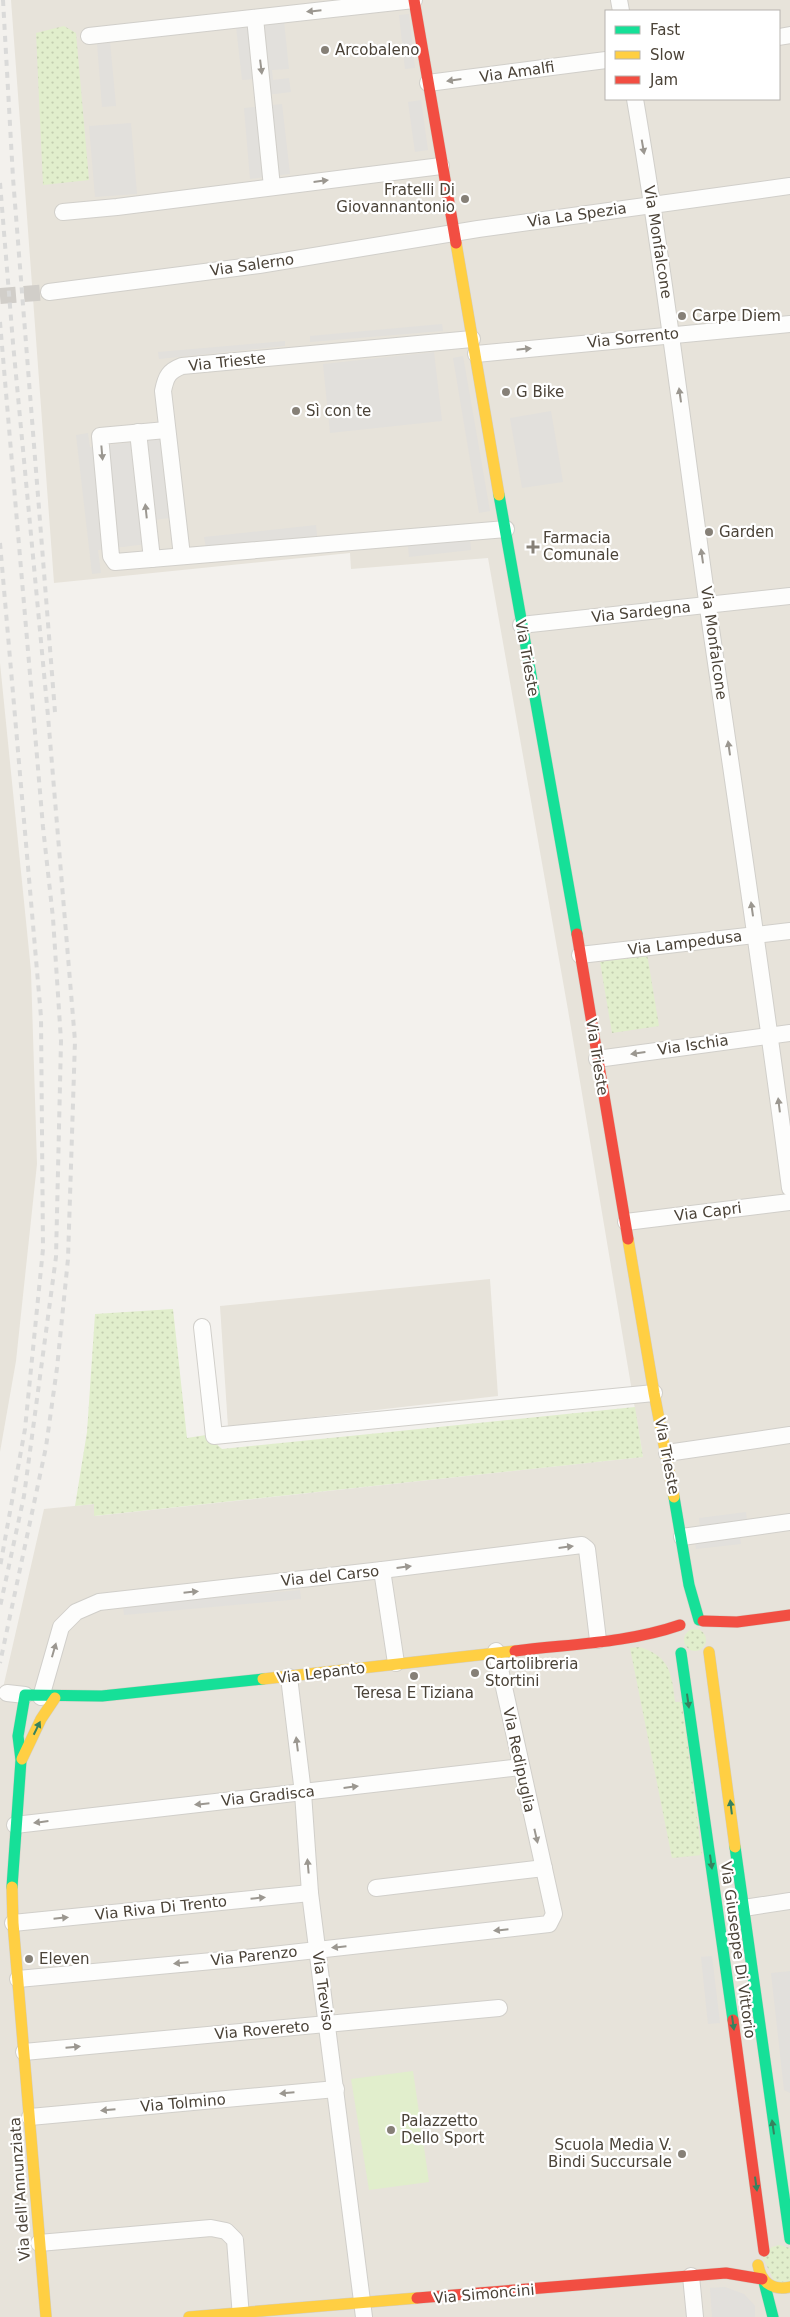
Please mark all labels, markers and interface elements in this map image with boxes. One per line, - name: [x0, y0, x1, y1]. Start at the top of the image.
- one-way arrow: [305, 7, 321, 15]
- legend: [605, 10, 780, 100]
- text: Fast: [650, 21, 680, 39]
- place label: Arcobaleno: [335, 41, 419, 59]
- marker: Arcobaleno: [319, 44, 331, 56]
- text: Slow: [650, 46, 685, 64]
- street label: Via Amalfi: [478, 58, 556, 86]
- one-way arrow: [257, 59, 265, 75]
- text: Jam: [649, 71, 678, 89]
- one-way arrow: [446, 76, 462, 84]
- one-way arrow: [640, 139, 648, 155]
- one-way arrow: [313, 177, 329, 185]
- place label: Fratelli Di Giovannantonio: [336, 181, 455, 216]
- street label: Via Monfalcone: [640, 184, 676, 300]
- marker: Fratelli Di Giovannantonio: [459, 193, 471, 205]
- street label: Via La Spezia: [526, 199, 628, 231]
- street label: Via Salerno: [209, 250, 295, 280]
- place label: Carpe Diem: [692, 307, 781, 325]
- marker: Carpe Diem: [676, 310, 688, 322]
- street label: Via Sorrento: [586, 324, 680, 352]
- one-way arrow: [516, 345, 532, 353]
- street label: Via Trieste: [188, 349, 266, 375]
- place label: G Bike: [516, 383, 564, 401]
- marker: G Bike: [500, 386, 512, 398]
- one-way arrow: [676, 387, 684, 403]
- place label: Sì con te: [306, 402, 371, 420]
- marker: Sì con te: [290, 405, 302, 417]
- one-way arrow: [98, 445, 106, 461]
- one-way arrow: [142, 503, 150, 519]
- place label: Garden: [719, 523, 774, 541]
- marker: Garden: [703, 526, 715, 538]
- place label: Farmacia Comunale: [543, 529, 619, 564]
- marker: Farmacia Comunale: [527, 541, 539, 553]
- one-way arrow: [698, 548, 706, 564]
- street label: Via Monfalcone: [697, 585, 731, 701]
- street label: Via Sardegna: [591, 598, 691, 626]
- street label: Via Trieste: [511, 618, 543, 698]
- one-way arrow: [725, 740, 733, 756]
- one-way arrow: [748, 901, 756, 917]
- street label: Via Lampedusa: [627, 927, 743, 959]
- street label: Via Trieste: [582, 1017, 612, 1097]
- street label: Via Ischia: [656, 1031, 730, 1059]
- one-way arrow: [629, 1049, 645, 1057]
- one-way arrow: [775, 1096, 783, 1112]
- street label: Via Capri: [673, 1199, 743, 1225]
- street label: Via Trieste: [651, 1416, 683, 1496]
- one-way arrow: [558, 1543, 574, 1551]
- street label: Via del Carso: [280, 1562, 380, 1590]
- one-way arrow: [397, 1563, 413, 1571]
- one-way arrow: [183, 1587, 199, 1595]
- one-way arrow: [51, 1642, 59, 1657]
- place label: Cartolibreria Stortini: [485, 1655, 578, 1690]
- street label: Via Lepanto: [276, 1659, 366, 1687]
- marker: Cartolibreria Stortini: [469, 1667, 481, 1679]
- marker: Teresa E Tiziana: [408, 1670, 420, 1682]
- place label: Teresa E Tiziana: [353, 1684, 474, 1702]
- one-way arrow: [685, 1694, 693, 1710]
- street label: Via Redipuglia: [499, 1706, 539, 1814]
- one-way arrow: [33, 1721, 41, 1735]
- one-way arrow: [293, 1736, 301, 1752]
- street label: Via Gradisca: [220, 1782, 316, 1810]
- one-way arrow: [343, 1783, 359, 1791]
- one-way arrow: [727, 1799, 735, 1815]
- one-way arrow: [194, 1800, 210, 1808]
- one-way arrow: [32, 1818, 48, 1826]
- one-way arrow: [532, 1828, 540, 1843]
- one-way arrow: [707, 1855, 715, 1871]
- one-way arrow: [304, 1858, 312, 1874]
- street label: Via Giuseppe Di Vittorio: [717, 1860, 759, 2040]
- street label: Via Riva Di Trento: [94, 1892, 228, 1924]
- one-way arrow: [250, 1894, 266, 1902]
- one-way arrow: [54, 1914, 70, 1922]
- one-way arrow: [492, 1926, 508, 1934]
- street label: Via Parenzo: [210, 1942, 298, 1970]
- one-way arrow: [331, 1943, 347, 1951]
- place label: Eleven: [39, 1950, 90, 1968]
- street label: Via Treviso: [309, 1950, 337, 2032]
- marker: Eleven: [23, 1953, 35, 1965]
- one-way arrow: [173, 1960, 189, 1968]
- one-way arrow: [729, 2016, 737, 2032]
- street label: Via Rovereto: [214, 2017, 310, 2043]
- one-way arrow: [65, 2043, 81, 2051]
- one-way arrow: [279, 2089, 295, 2097]
- street label: Via Tolmino: [140, 2090, 226, 2116]
- one-way arrow: [100, 2106, 116, 2114]
- place label: Palazzetto Dello Sport: [401, 2112, 484, 2147]
- street label: Via dell'Annunziata: [6, 2117, 34, 2261]
- one-way arrow: [769, 2119, 777, 2135]
- marker: Palazzetto Dello Sport: [385, 2124, 397, 2136]
- place label: Scuola Media V. Bindi Succursale: [548, 2136, 672, 2171]
- marker: Scuola Media V. Bindi Succursale: [676, 2148, 688, 2160]
- one-way arrow: [752, 2176, 760, 2192]
- street label: Via Simoncini: [433, 2281, 535, 2307]

